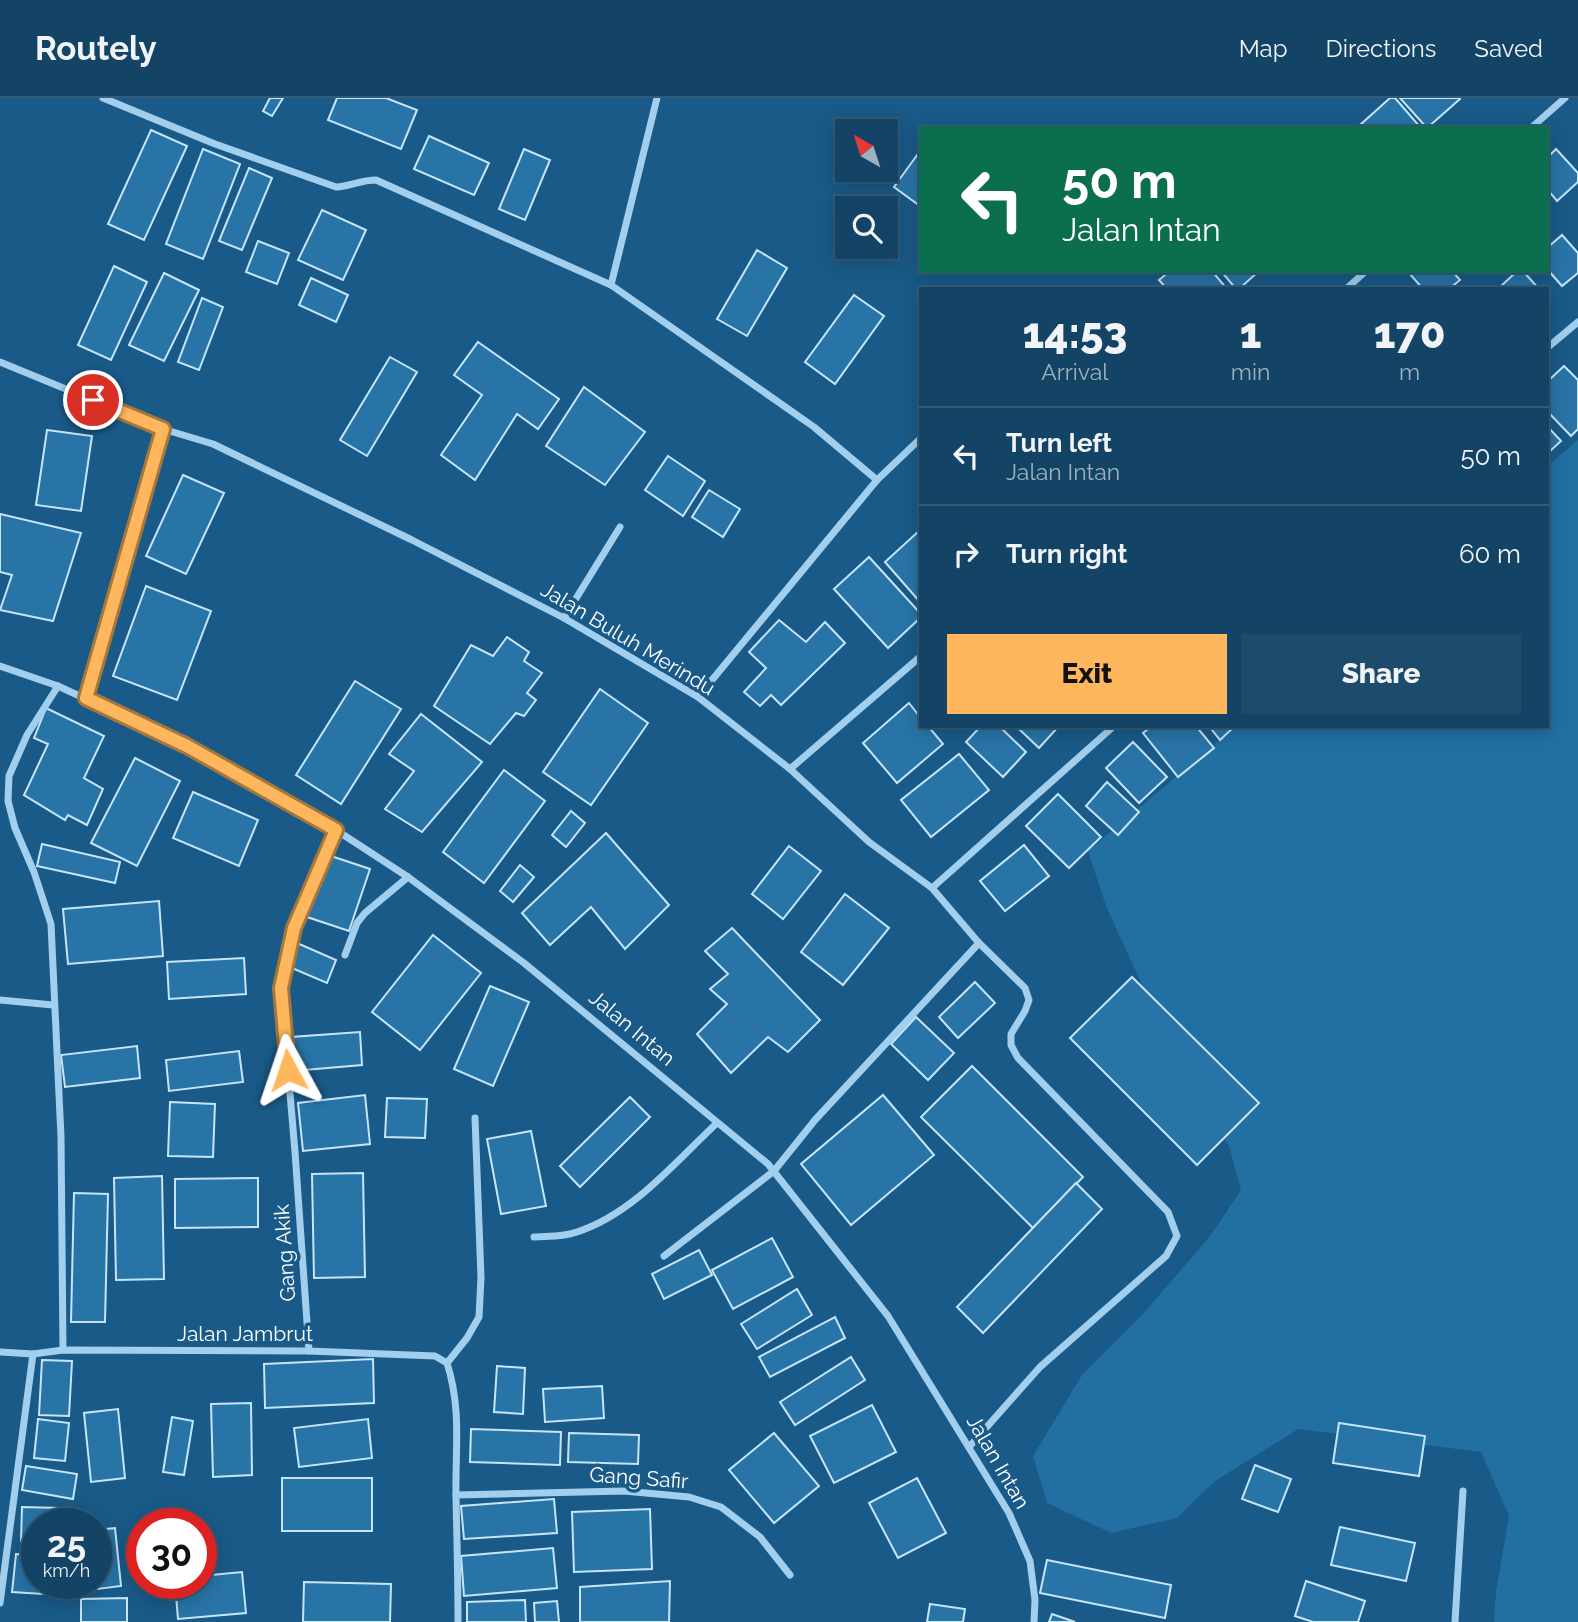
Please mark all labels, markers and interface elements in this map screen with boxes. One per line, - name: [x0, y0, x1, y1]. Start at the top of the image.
- text: Routely: [35, 29, 157, 68]
- text: Map: [1239, 34, 1288, 63]
- text: Directions: [1326, 34, 1436, 63]
- text: Saved: [1474, 34, 1543, 63]
- north arrow: [835, 119, 898, 182]
- map controls: [835, 119, 898, 259]
- text: 50 m: [1062, 152, 1177, 209]
- icon: left: [947, 154, 1038, 245]
- button: search: [835, 196, 898, 259]
- text: Jalan Intan: [1062, 211, 1221, 248]
- text: 14:53: [1022, 309, 1127, 358]
- text: 1: [1240, 309, 1261, 358]
- text: 170: [1374, 309, 1446, 358]
- text: Arrival: [1041, 358, 1109, 385]
- text: min: [1231, 358, 1270, 385]
- text: m: [1399, 358, 1420, 385]
- pin: [63, 370, 123, 430]
- icon: arrive: [74, 381, 112, 419]
- text: Turn left: [1006, 428, 1112, 458]
- icon: left: [947, 437, 985, 475]
- text: 50 m: [1460, 441, 1521, 471]
- text: Jalan Intan: [1006, 458, 1120, 485]
- icon: right: [947, 535, 985, 573]
- text: Turn right: [1006, 539, 1127, 569]
- text: 60 m: [1459, 539, 1521, 569]
- street label: Jalan Buluh Merindu: [537, 577, 720, 700]
- button: Exit: [947, 634, 1227, 714]
- button: Share: [1241, 634, 1521, 714]
- street label: Jalan Intan: [584, 985, 680, 1071]
- position arrow: [251, 1033, 325, 1107]
- street label: Gang Akik: [269, 1204, 300, 1303]
- street label: Jalan Jambrut: [177, 1321, 313, 1346]
- street label: Jalan Intan: [962, 1410, 1035, 1513]
- street label: Gang Safir: [589, 1462, 690, 1493]
- speed limit sign: 30: [126, 1508, 217, 1599]
- text: 25: [47, 1524, 86, 1565]
- text: km/h: [43, 1560, 90, 1581]

